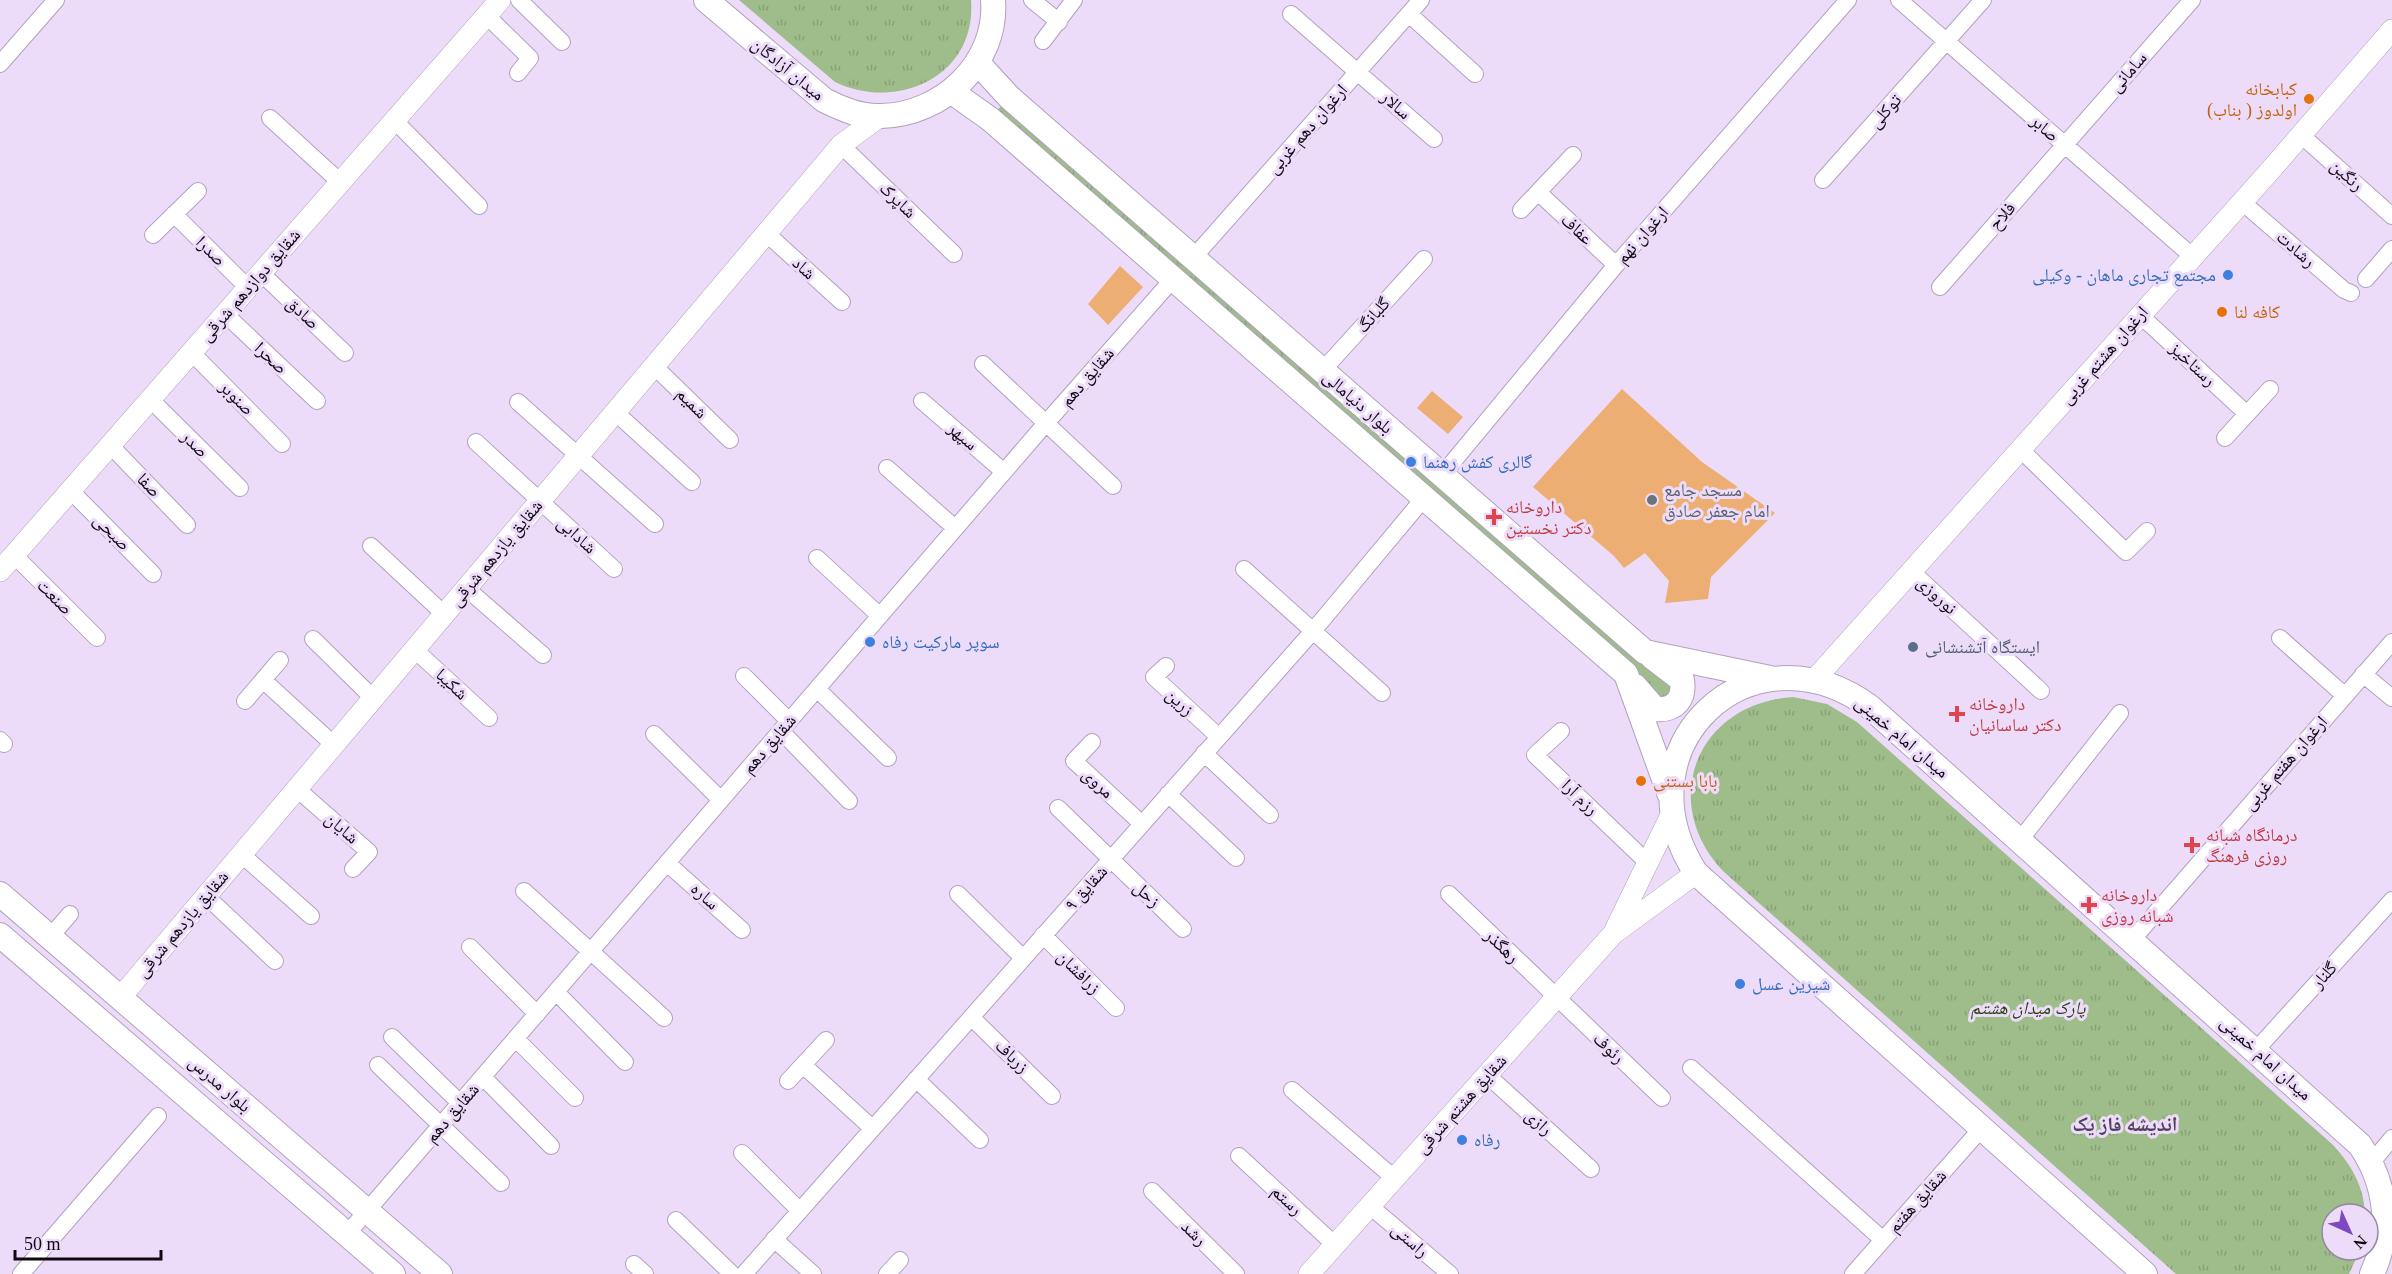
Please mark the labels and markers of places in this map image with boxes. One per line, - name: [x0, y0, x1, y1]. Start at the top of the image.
- place label: کبابخانه اولدوز ( بناب): [2207, 79, 2298, 121]
- marker: کبابخانه اولدوز ( بناب): [2302, 92, 2316, 106]
- place label: مجتمع تجاری ماهان - وکیلی: [2032, 265, 2216, 287]
- marker: مجتمع تجاری ماهان - وکیلی: [2221, 268, 2235, 282]
- place label: کافه لنا: [2234, 302, 2280, 322]
- marker: کافه لنا: [2215, 305, 2229, 319]
- place label: گالری کفش رهنما: [1423, 452, 1533, 473]
- marker: گالری کفش رهنما: [1404, 455, 1418, 469]
- place label: مسجد جامع امام جعفر صادق: [1664, 480, 1770, 523]
- marker: مسجد جامع امام جعفر صادق: [1645, 493, 1659, 507]
- place label: داروخانه دکتر نخستین: [1506, 497, 1592, 539]
- marker: داروخانه دکتر نخستین: [1487, 510, 1501, 524]
- place label: سوپر مارکیت رفاه: [882, 632, 1000, 653]
- marker: سوپر مارکیت رفاه: [863, 635, 877, 649]
- place label: ایستگاه آتشنشانی: [1925, 637, 2040, 658]
- marker: ایستگاه آتشنشانی: [1906, 640, 1920, 654]
- place label: داروخانه دکتر ساسانیان: [1969, 694, 2062, 736]
- marker: داروخانه دکتر ساسانیان: [1950, 707, 1964, 721]
- place label: بابا بستنی: [1653, 771, 1718, 792]
- marker: بابا بستنی: [1634, 774, 1648, 788]
- place label: درمانگاه شبانه روزی فرهنگ: [2206, 825, 2298, 867]
- marker: درمانگاه شبانه روزی فرهنگ: [2183, 836, 2201, 854]
- place label: داروخانه شبانه روزی: [2101, 885, 2174, 927]
- marker: داروخانه شبانه روزی: [2082, 898, 2096, 912]
- place label: شیرین عسل: [1752, 974, 1830, 995]
- marker: شیرین عسل: [1733, 977, 1747, 991]
- place label: رفاه: [1474, 1130, 1500, 1150]
- marker: رفاه: [1455, 1133, 1469, 1147]

